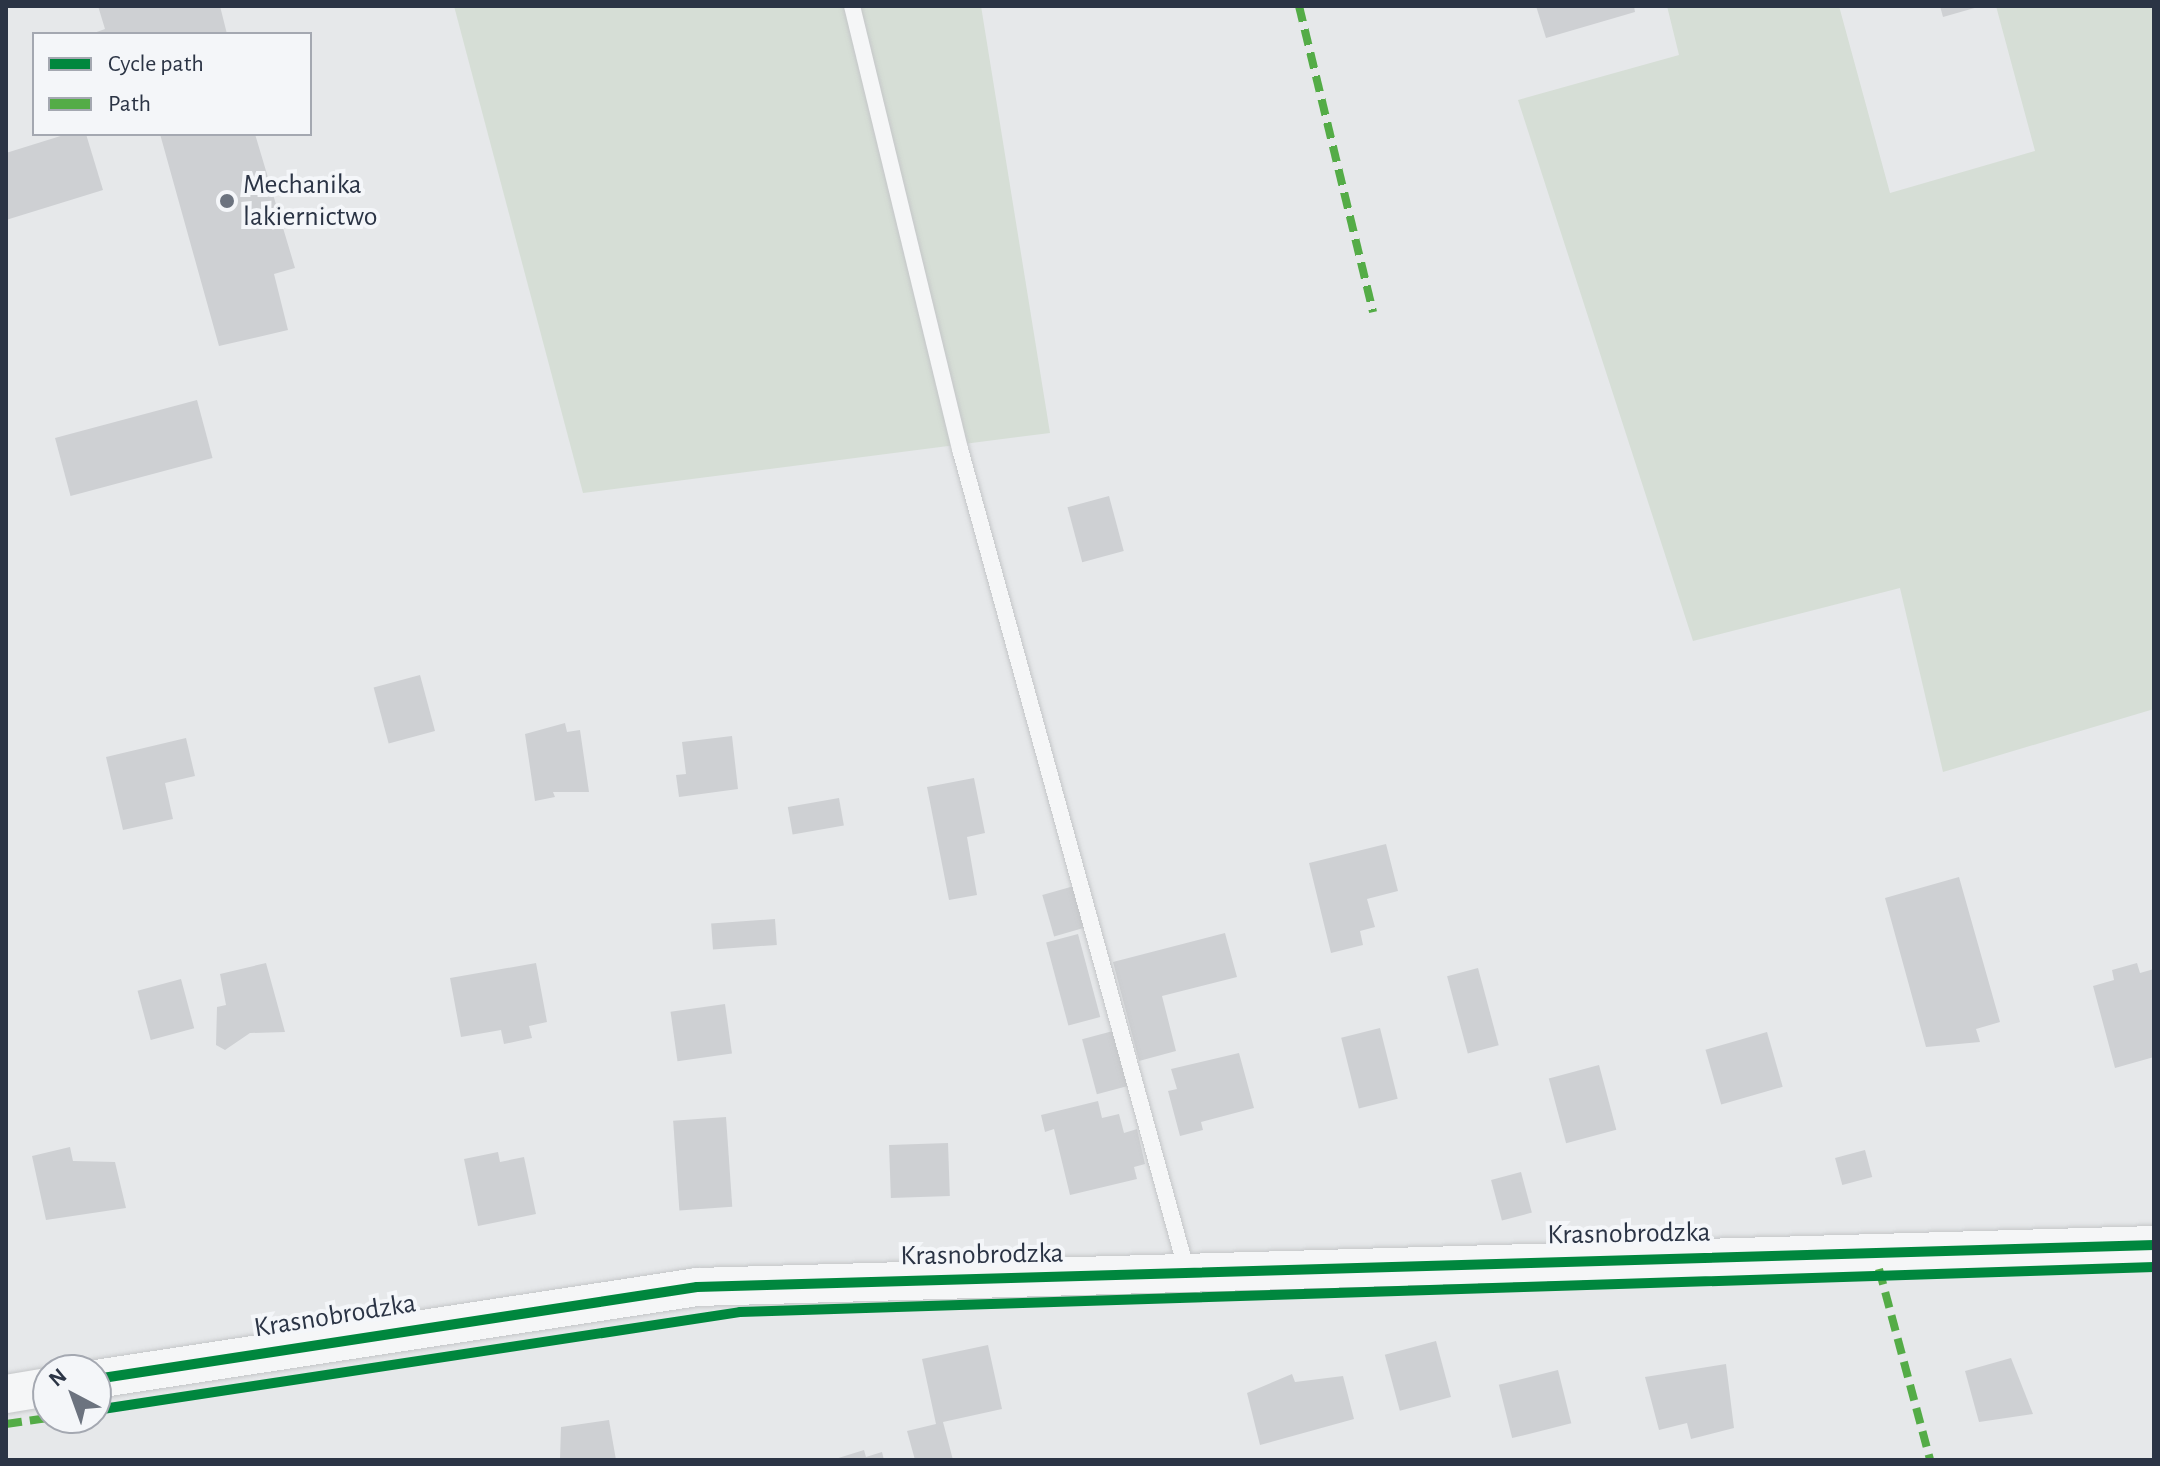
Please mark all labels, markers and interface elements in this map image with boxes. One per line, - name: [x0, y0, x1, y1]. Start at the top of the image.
- legend: [32, 32, 312, 136]
- text: Cycle path: [108, 52, 204, 76]
- text: Path: [108, 92, 151, 116]
- place label: Mechanika lakiernictwo: [243, 168, 378, 234]
- marker: Mechanika lakiernictwo: [218, 192, 236, 210]
- street label: Krasnobrodzka: [1547, 1216, 1711, 1252]
- street label: Krasnobrodzka: [900, 1237, 1064, 1273]
- street label: Krasnobrodzka: [252, 1287, 418, 1345]
- north arrow: [32, 1354, 112, 1434]
- text: N: [45, 1364, 71, 1391]

